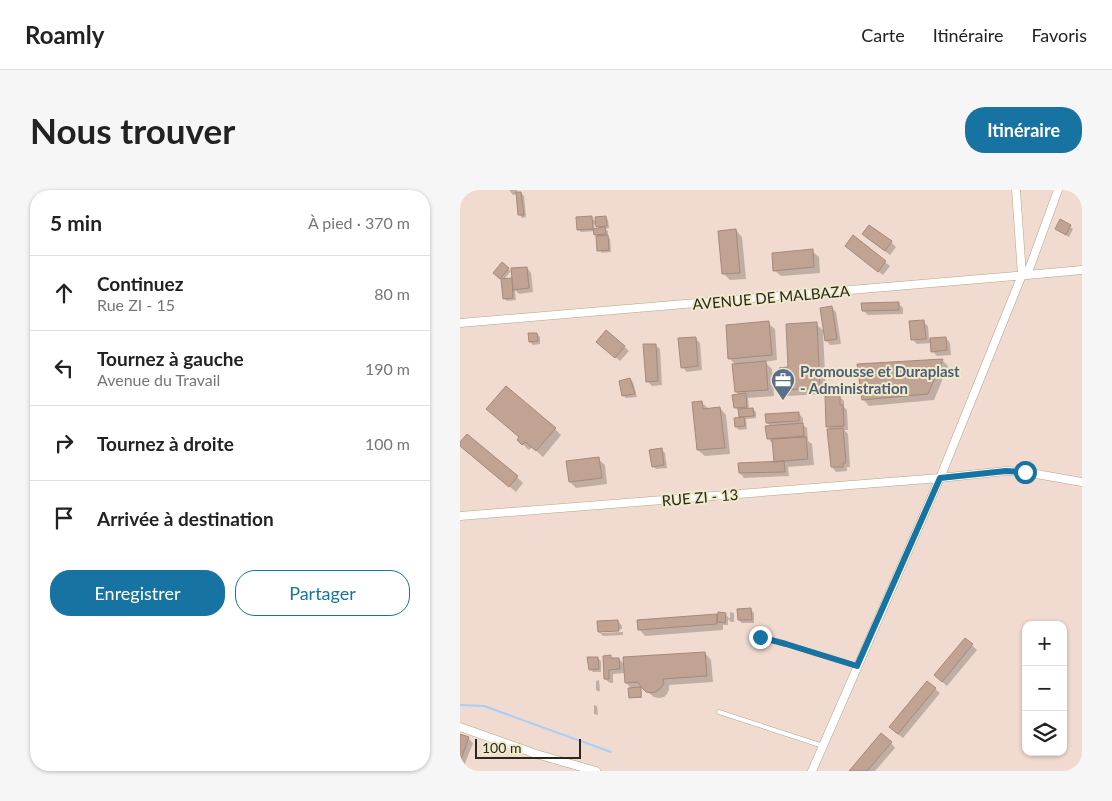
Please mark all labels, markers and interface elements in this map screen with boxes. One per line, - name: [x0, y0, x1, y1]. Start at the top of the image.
- text: Roamly: [25, 20, 104, 49]
- text: Carte: [861, 24, 905, 46]
- text: Itinéraire: [933, 24, 1003, 46]
- text: Favoris: [1031, 24, 1087, 46]
- button: Itinéraire: [965, 107, 1082, 153]
- text: Nous trouver: [30, 109, 235, 151]
- text: 5 min: [50, 210, 102, 235]
- text: À pied · 370 m: [308, 213, 410, 232]
- text: Continuez: [97, 272, 183, 295]
- icon: ahead: [50, 279, 78, 307]
- street label: AVENUE DE MALBAZA: [692, 281, 851, 313]
- text: 80 m: [374, 284, 410, 303]
- text: Rue ZI - 15: [97, 295, 175, 314]
- text: Tournez à gauche: [97, 347, 244, 370]
- icon: left: [50, 354, 78, 382]
- text: 190 m: [365, 359, 410, 378]
- place label: Promousse et Duraplast - Administration: [800, 362, 960, 397]
- office icon: Promousse et Duraplast - Administration: [770, 367, 796, 401]
- text: Avenue du Travail: [97, 370, 220, 389]
- icon: right: [50, 429, 78, 457]
- text: Tournez à droite: [97, 432, 234, 455]
- text: 100 m: [365, 434, 410, 453]
- route start: [1014, 461, 1037, 484]
- street label: RUE ZI - 13: [661, 485, 739, 509]
- icon: arrive: [50, 504, 78, 532]
- text: Arrivée à destination: [97, 507, 274, 530]
- button: Enregistrer: [50, 570, 225, 616]
- button: Partager: [235, 570, 410, 616]
- map controls: [1022, 621, 1067, 756]
- button: +: [1022, 621, 1067, 666]
- route end: [749, 626, 772, 649]
- button: −: [1022, 666, 1067, 711]
- button: layers: [1022, 711, 1067, 756]
- scale bar: [475, 736, 581, 759]
- text: 100 m: [482, 739, 521, 756]

